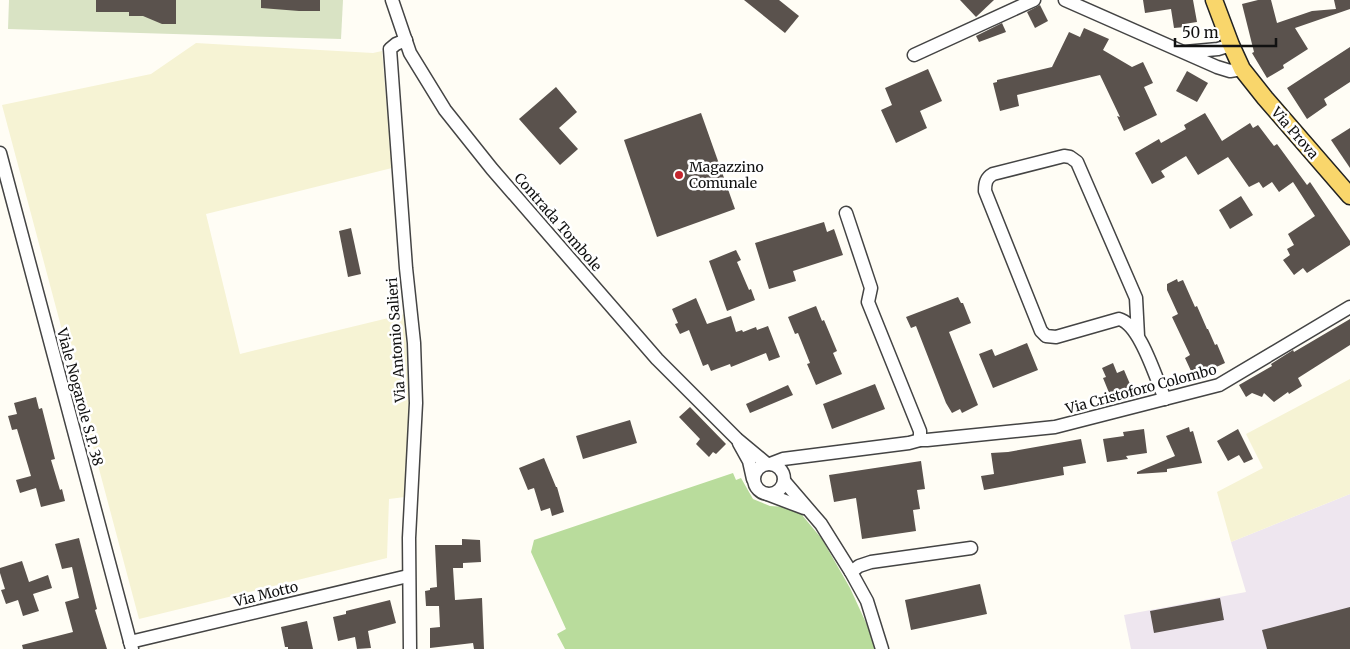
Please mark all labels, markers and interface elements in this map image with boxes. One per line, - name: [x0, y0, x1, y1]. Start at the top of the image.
- scale bar: [1175, 15, 1276, 47]
- text: 50 m: [1182, 23, 1219, 42]
- street label: Via Prova: [1267, 103, 1323, 163]
- place label: Magazzino Comunale: [689, 158, 764, 192]
- street label: Contrada Tombole: [510, 169, 606, 275]
- marker: Magazzino Comunale: [673, 169, 685, 181]
- street label: Via Antonio Salieri: [383, 276, 409, 404]
- street label: Viale Nogarole S.P. 38: [53, 325, 107, 468]
- street label: Via Cristoforo Colombo: [1063, 360, 1218, 418]
- street label: Via Motto: [231, 577, 300, 611]

